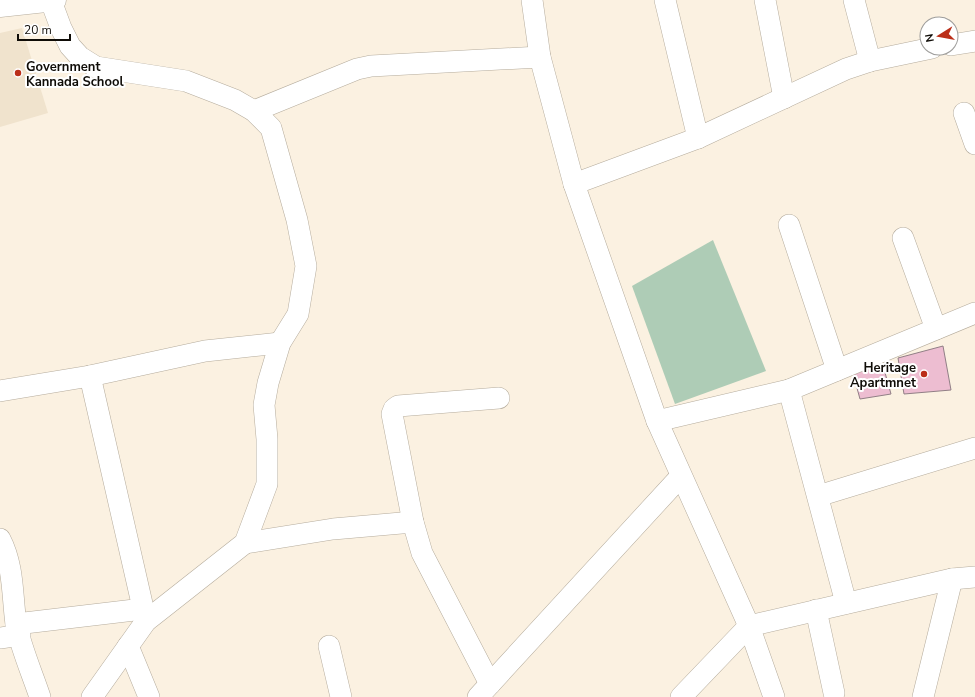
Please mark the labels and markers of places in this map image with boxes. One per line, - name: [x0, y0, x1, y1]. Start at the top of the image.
- place label: Government Kannada School: [26, 58, 124, 91]
- marker: Government Kannada School: [13, 68, 23, 78]
- place label: Heritage Apartmnet: [850, 359, 917, 392]
- marker: Heritage Apartmnet: [919, 369, 929, 379]

